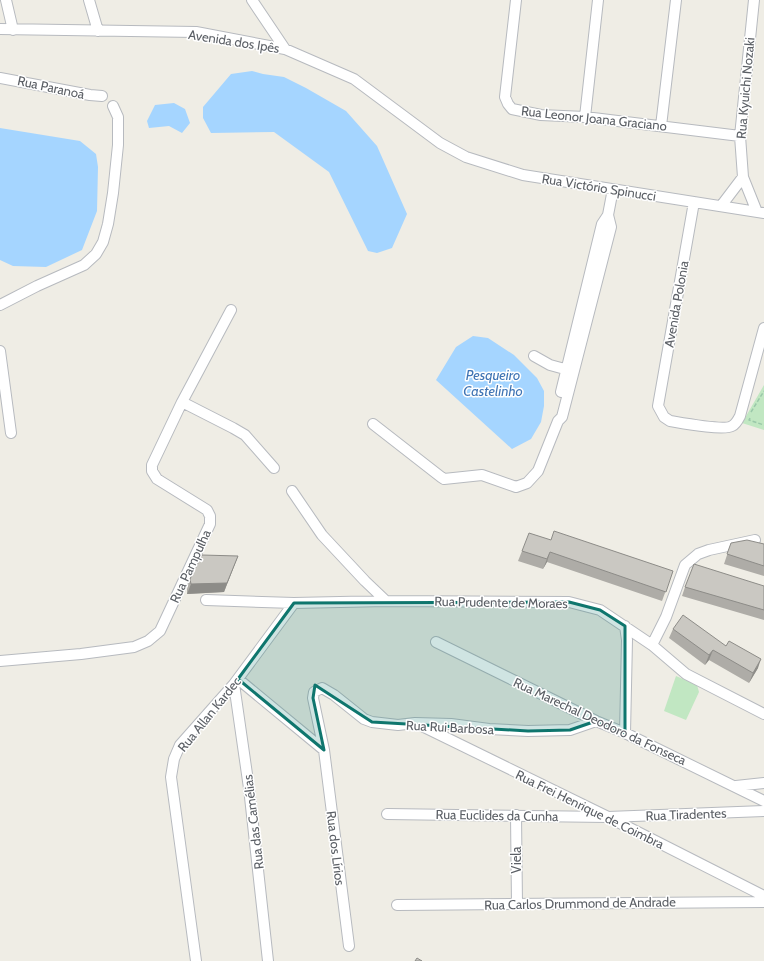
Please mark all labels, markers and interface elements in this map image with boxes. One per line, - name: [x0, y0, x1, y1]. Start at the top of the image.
- street label: Avenida dos Ipês: [187, 26, 281, 56]
- street label: Rua Kyuichi Nozaki: [733, 37, 757, 139]
- street label: Rua Paranoá: [16, 72, 87, 102]
- street label: Rua Leonor Joana Graciano: [520, 102, 668, 134]
- street label: Rua Victório Spinucci: [541, 170, 657, 204]
- street label: Avenida Polonia: [661, 259, 692, 349]
- water label: Pesqueiro Castelinho: [463, 366, 523, 400]
- street label: Rua Pampulha: [166, 526, 214, 605]
- street label: Rua Prudente de Moraes: [434, 593, 568, 611]
- street label: Rua Allan Kardec: [174, 673, 244, 755]
- street label: Rua Marechal Deodoro da Fonseca: [511, 674, 690, 768]
- street label: Rua Rui Barbosa: [406, 717, 495, 737]
- street label: Rua Frei Henrique de Coimbra: [513, 766, 667, 852]
- street label: Rua das Camélias: [239, 773, 267, 870]
- street label: Rua Tiradentes: [645, 805, 727, 823]
- street label: Rua Euclides da Cunha: [435, 806, 559, 824]
- street label: Rua dos Lírios: [323, 810, 349, 887]
- street label: Viela: [508, 846, 524, 874]
- street label: Rua Carlos Drummond de Andrade: [484, 893, 676, 913]

